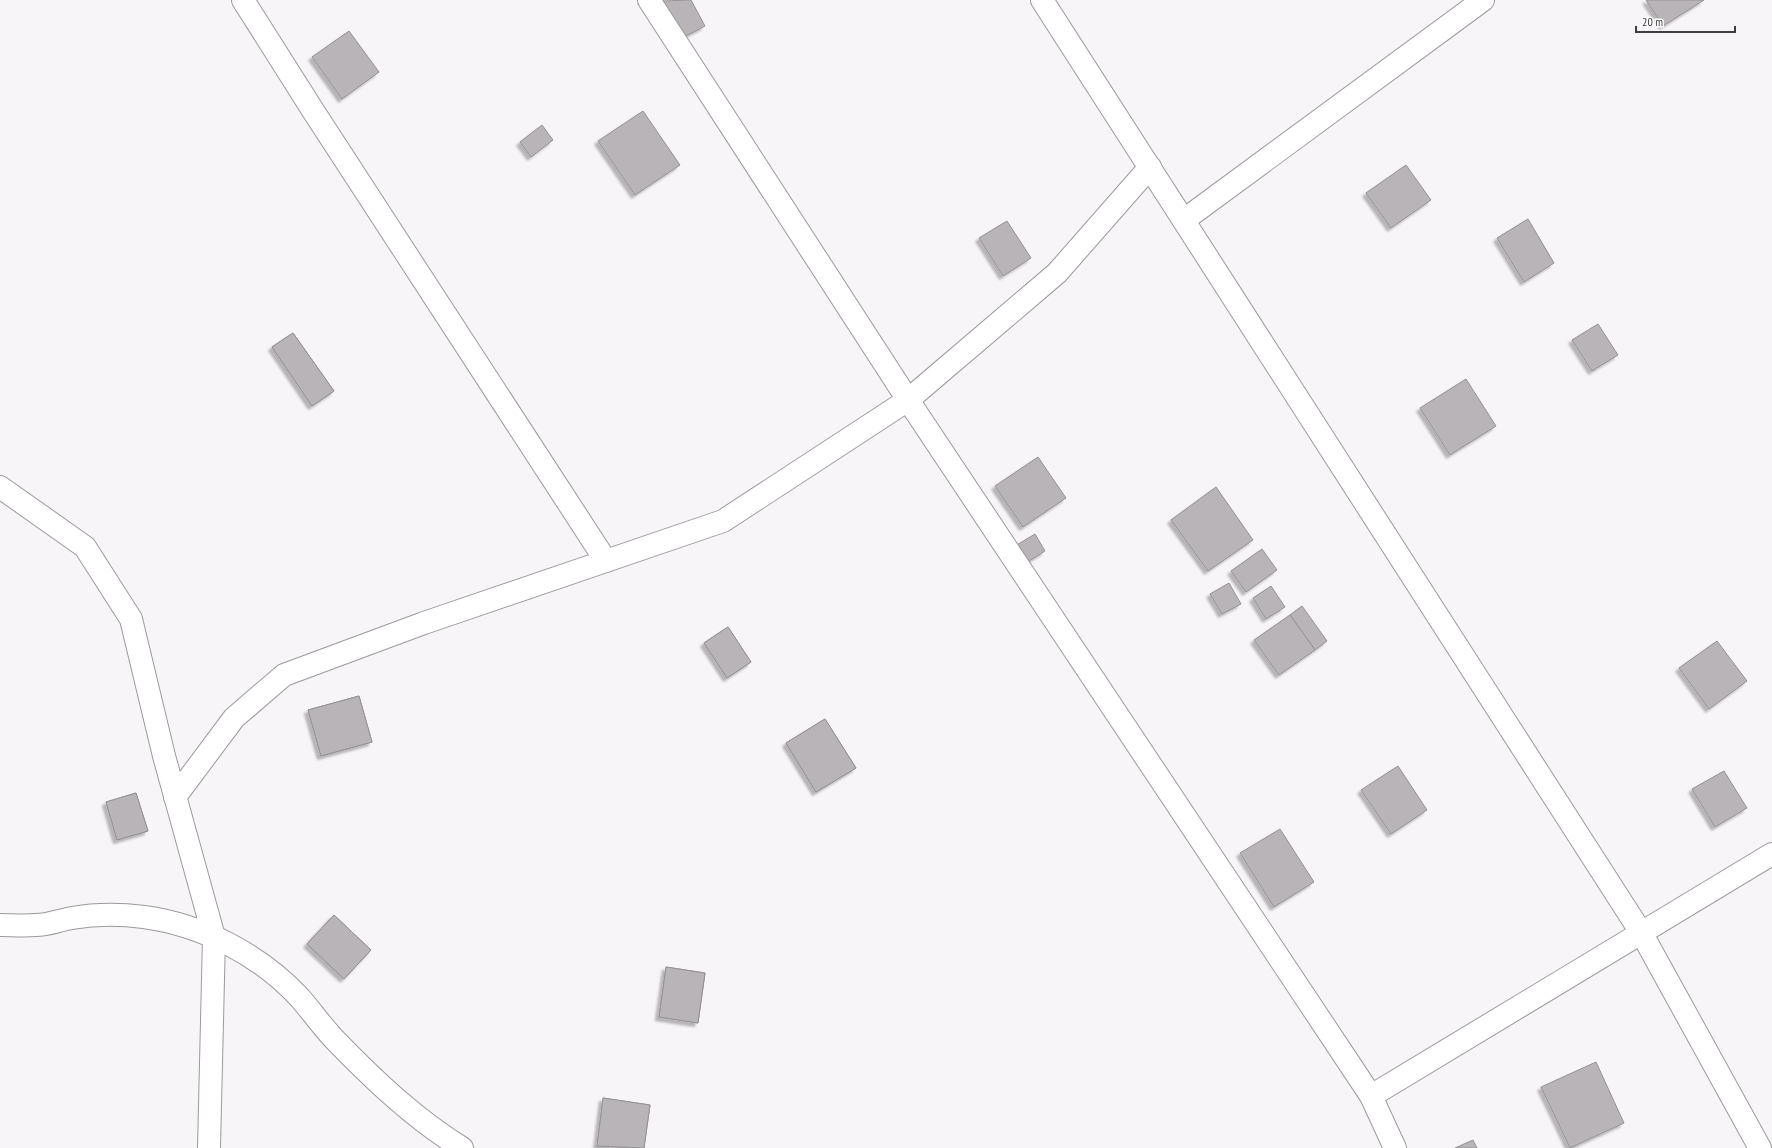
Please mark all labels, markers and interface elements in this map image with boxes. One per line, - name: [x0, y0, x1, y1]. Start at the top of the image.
- scale bar: [1636, 8, 1735, 34]
- text: 20 m: [1642, 14, 1663, 29]

